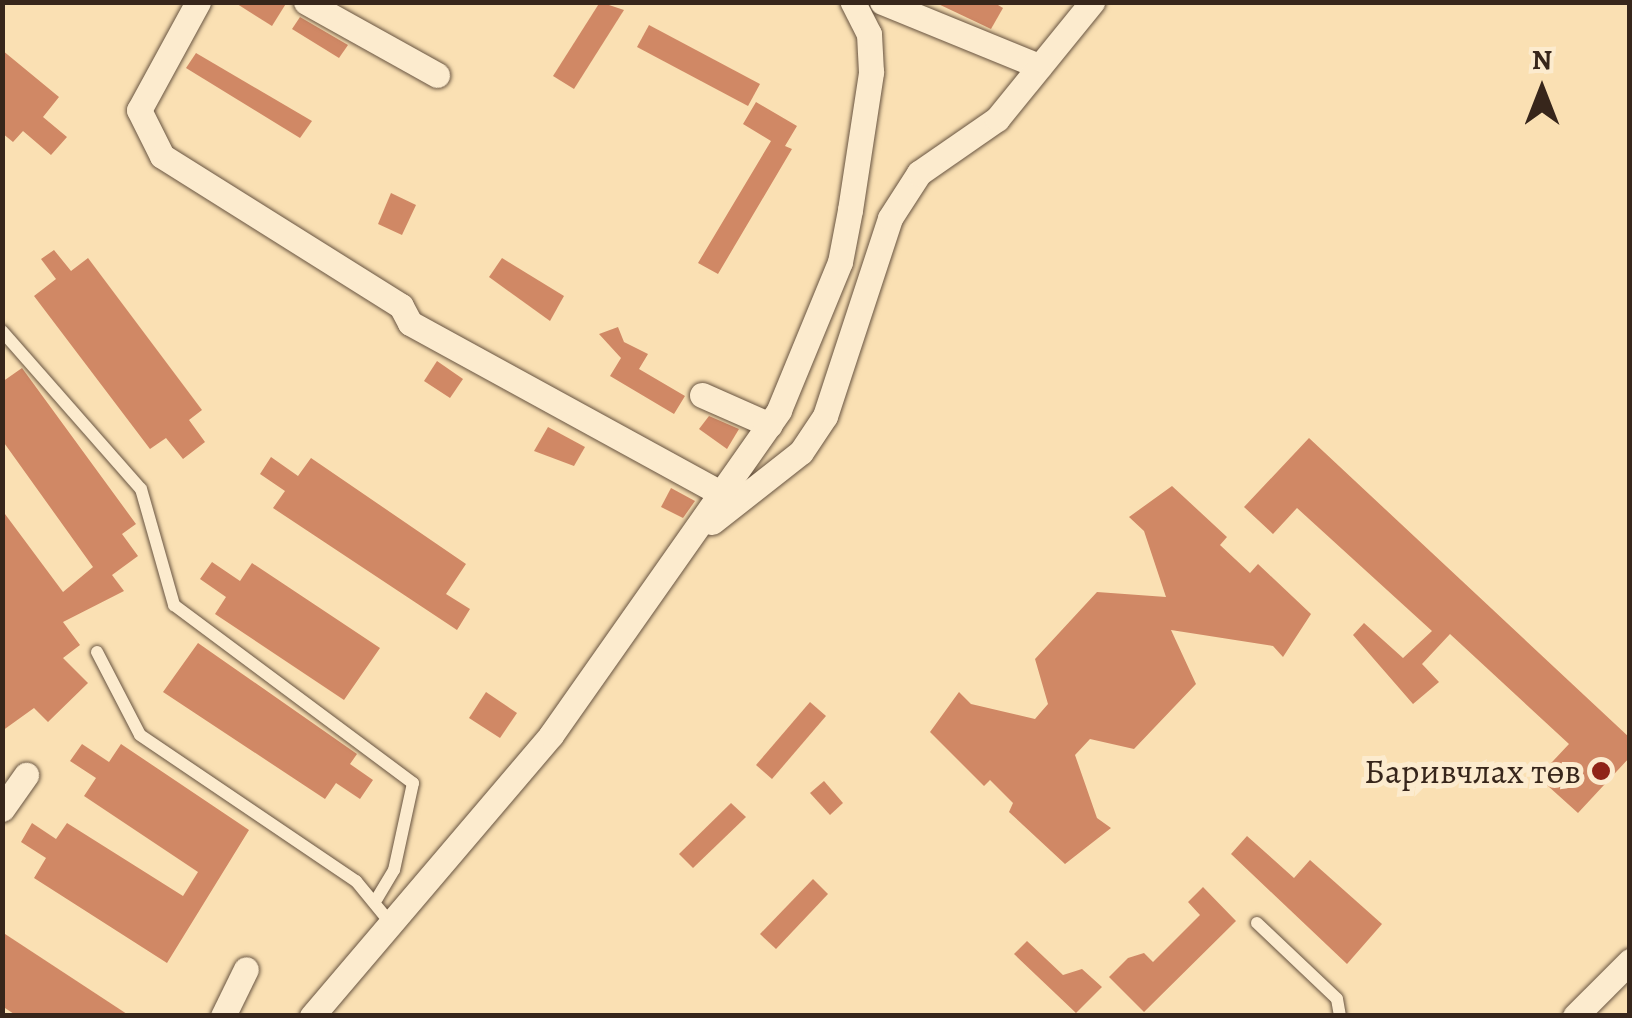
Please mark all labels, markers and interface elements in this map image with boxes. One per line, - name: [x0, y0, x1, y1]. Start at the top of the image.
- north arrow: [1492, 40, 1592, 140]
- text: N: [1532, 41, 1552, 79]
- place label: Баривчлах төв: [1364, 750, 1581, 792]
- marker: Баривчлах төв: [1590, 760, 1612, 782]

